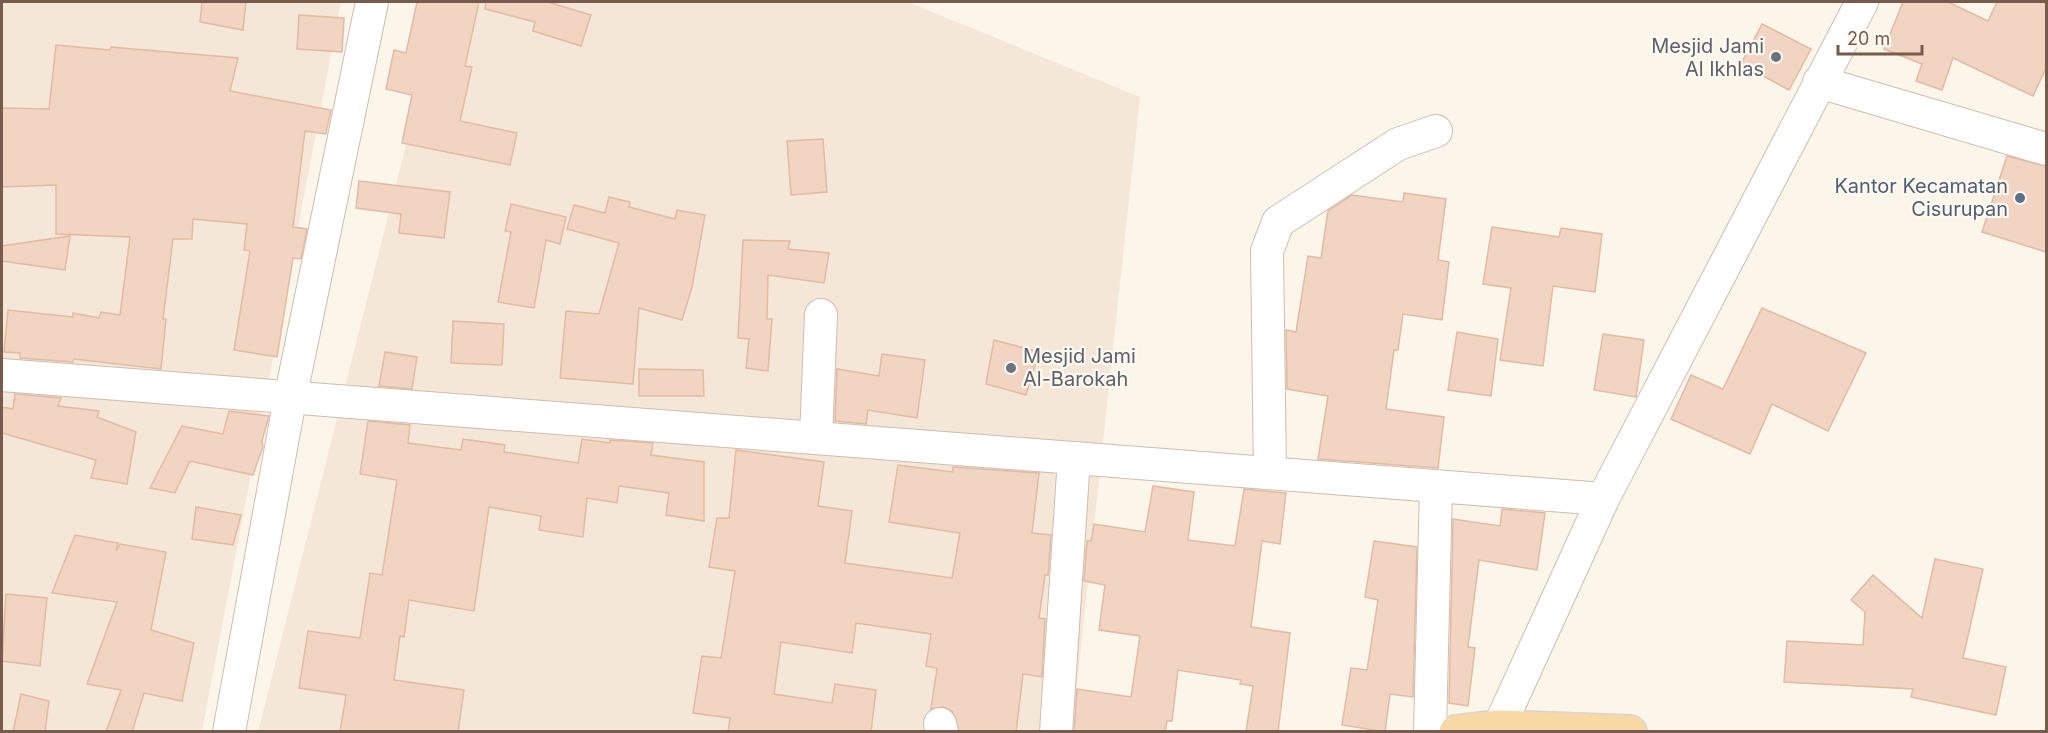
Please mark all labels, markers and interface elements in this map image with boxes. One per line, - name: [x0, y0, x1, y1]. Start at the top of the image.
- scale bar: [1838, 18, 1922, 56]
- text: 20 m: [1847, 28, 1890, 49]
- place label: Mesjid Jami Al Ikhlas: [1651, 34, 1764, 81]
- marker: Mesjid Jami Al Ikhlas: [1769, 50, 1783, 64]
- place label: Kantor Kecamatan Cisurupan: [1834, 174, 2008, 221]
- marker: Kantor Kecamatan Cisurupan: [2013, 191, 2027, 205]
- place label: Mesjid Jami Al-Barokah: [1023, 344, 1136, 391]
- marker: Mesjid Jami Al-Barokah: [1004, 361, 1018, 375]

